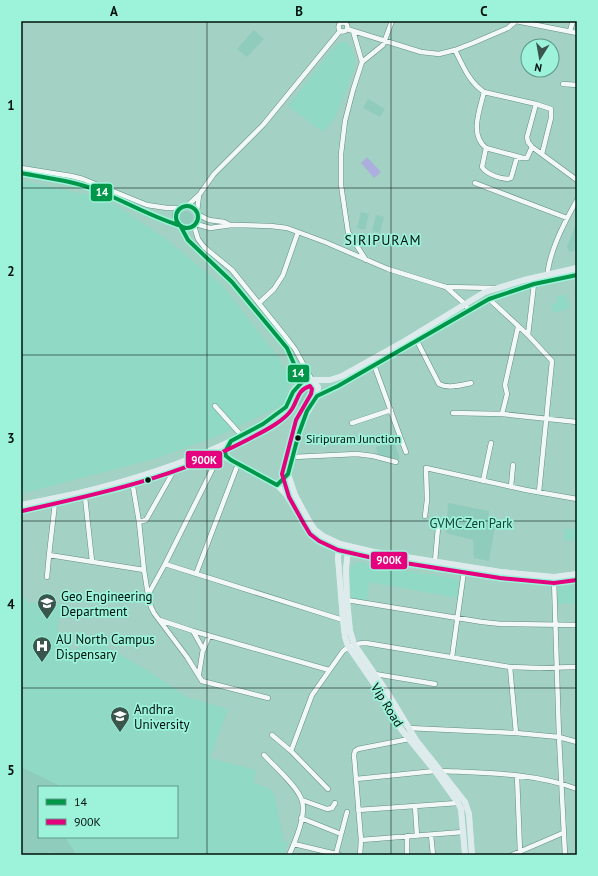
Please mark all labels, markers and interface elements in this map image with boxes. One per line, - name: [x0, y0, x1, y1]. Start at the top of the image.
- text: A: [110, 3, 118, 20]
- text: B: [295, 3, 303, 20]
- text: C: [480, 3, 488, 20]
- north arrow: [520, 38, 560, 78]
- text: N: [533, 60, 543, 75]
- text: 1: [7, 97, 15, 114]
- line badge: 14: [90, 183, 113, 202]
- text: 14: [96, 185, 109, 199]
- district label: SIRIPURAM: [344, 231, 422, 249]
- text: 2: [7, 263, 15, 280]
- line badge: 14: [287, 364, 310, 383]
- text: 14: [292, 366, 305, 380]
- text: 3: [7, 430, 15, 447]
- place label: Siripuram Junction: [306, 431, 401, 446]
- marker: Siripuram Junction: [293, 433, 303, 443]
- line badge: 900K: [185, 450, 223, 469]
- text: 900K: [191, 453, 217, 467]
- unlabelled marker: [143, 475, 153, 485]
- park label: GVMC Zen Park: [429, 515, 513, 532]
- line badge: 900K: [370, 551, 408, 570]
- text: 900K: [376, 553, 402, 567]
- place label: Geo Engineering Department: [61, 588, 153, 620]
- school or university icon: Geo Engineering Department: [36, 592, 58, 620]
- text: 4: [7, 596, 15, 613]
- place label: AU North Campus Dispensary: [56, 631, 155, 663]
- hospital icon: AU North Campus Dispensary: [31, 635, 53, 663]
- street label: Vip Road: [366, 679, 407, 730]
- place label: Andhra University: [134, 701, 190, 733]
- school or university icon: Andhra University: [109, 705, 131, 733]
- text: 5: [7, 762, 15, 779]
- legend: [38, 786, 178, 838]
- text: 14: [74, 794, 88, 809]
- text: 900K: [74, 814, 101, 829]

